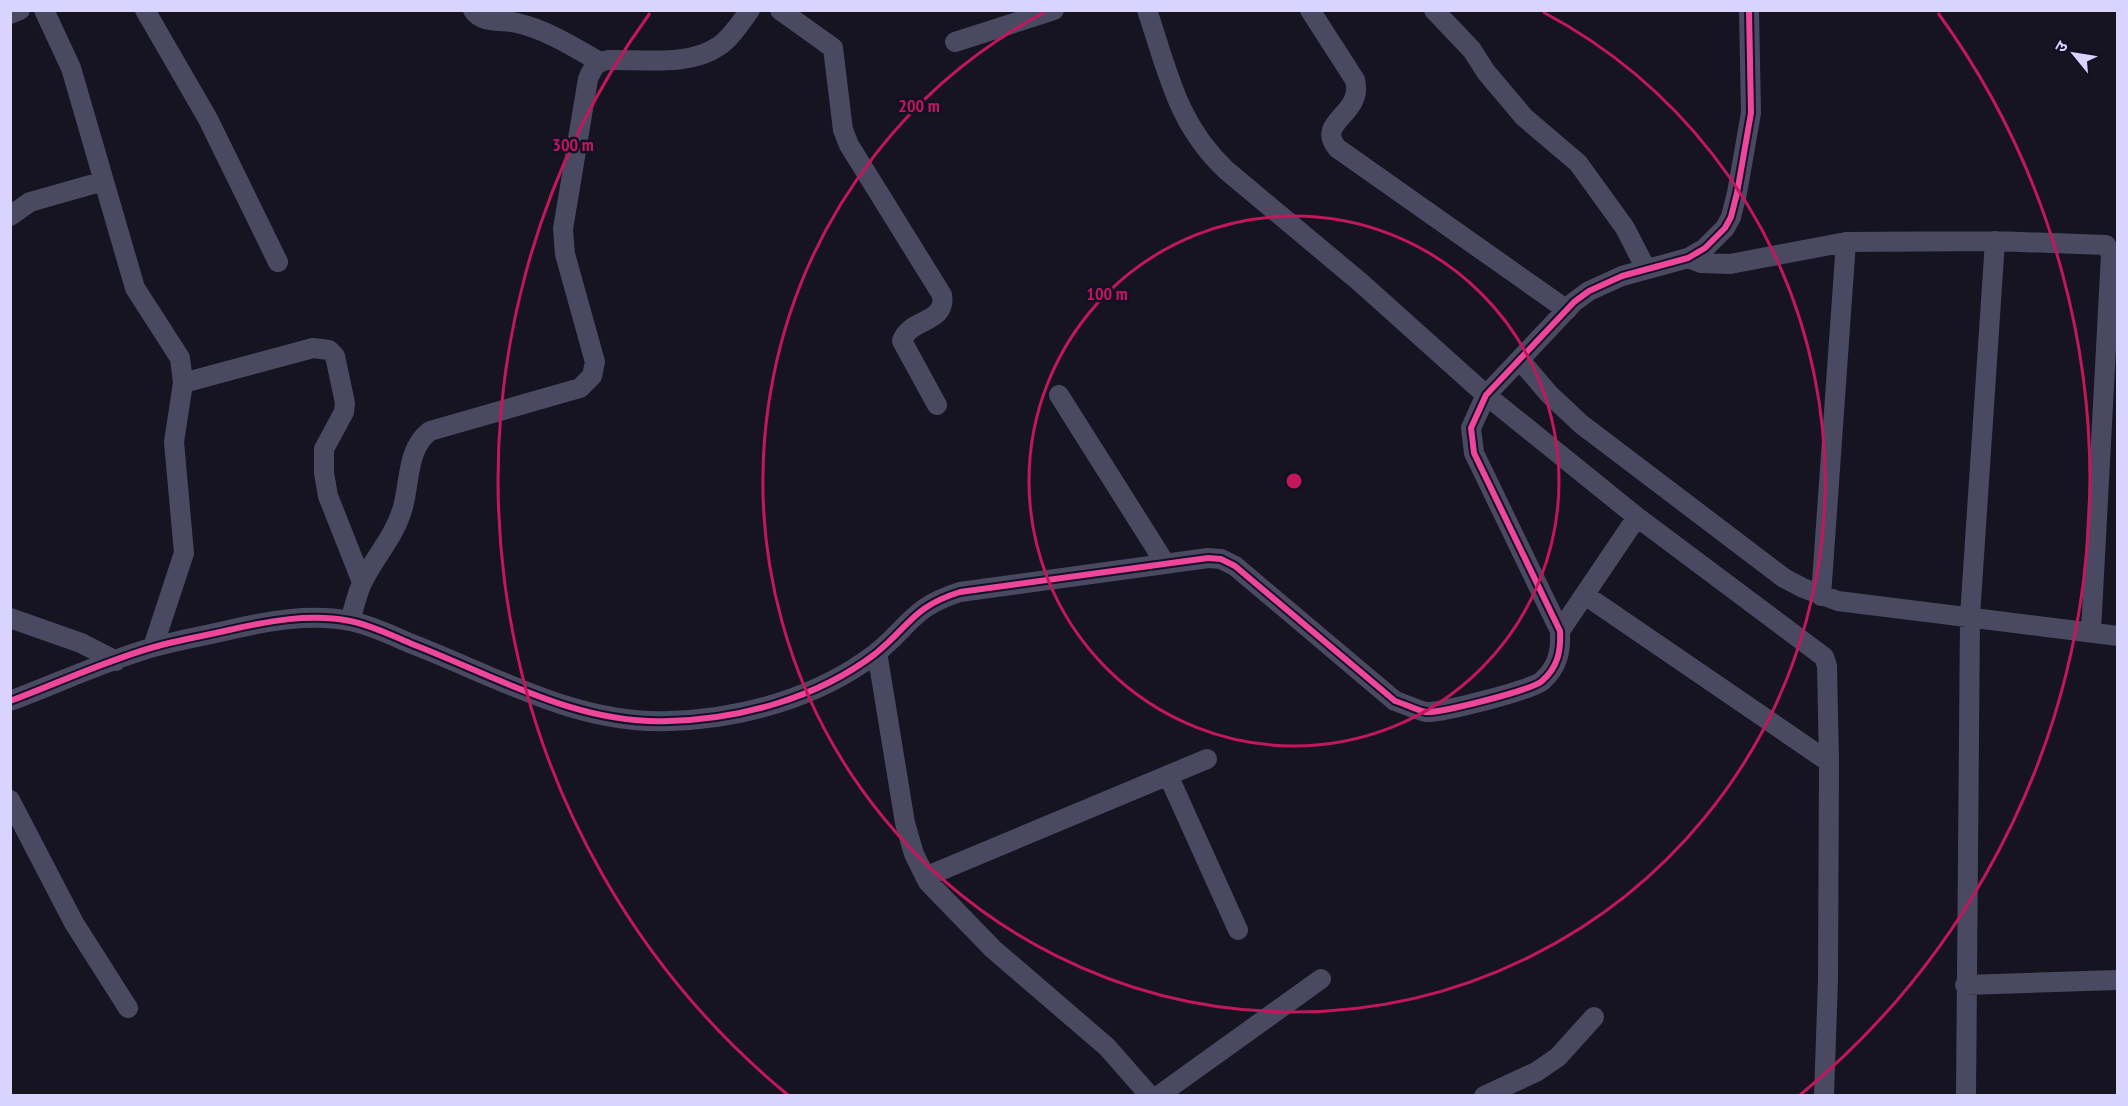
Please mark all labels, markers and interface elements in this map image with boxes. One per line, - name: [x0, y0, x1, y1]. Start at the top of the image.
- north arrow: [2044, 24, 2104, 84]
- text: उ: [2050, 37, 2072, 56]
- text: 200 m: [898, 94, 940, 117]
- text: 300 m: [552, 133, 594, 156]
- text: 100 m: [1086, 282, 1128, 305]
- centre of rings: [1284, 471, 1304, 491]

